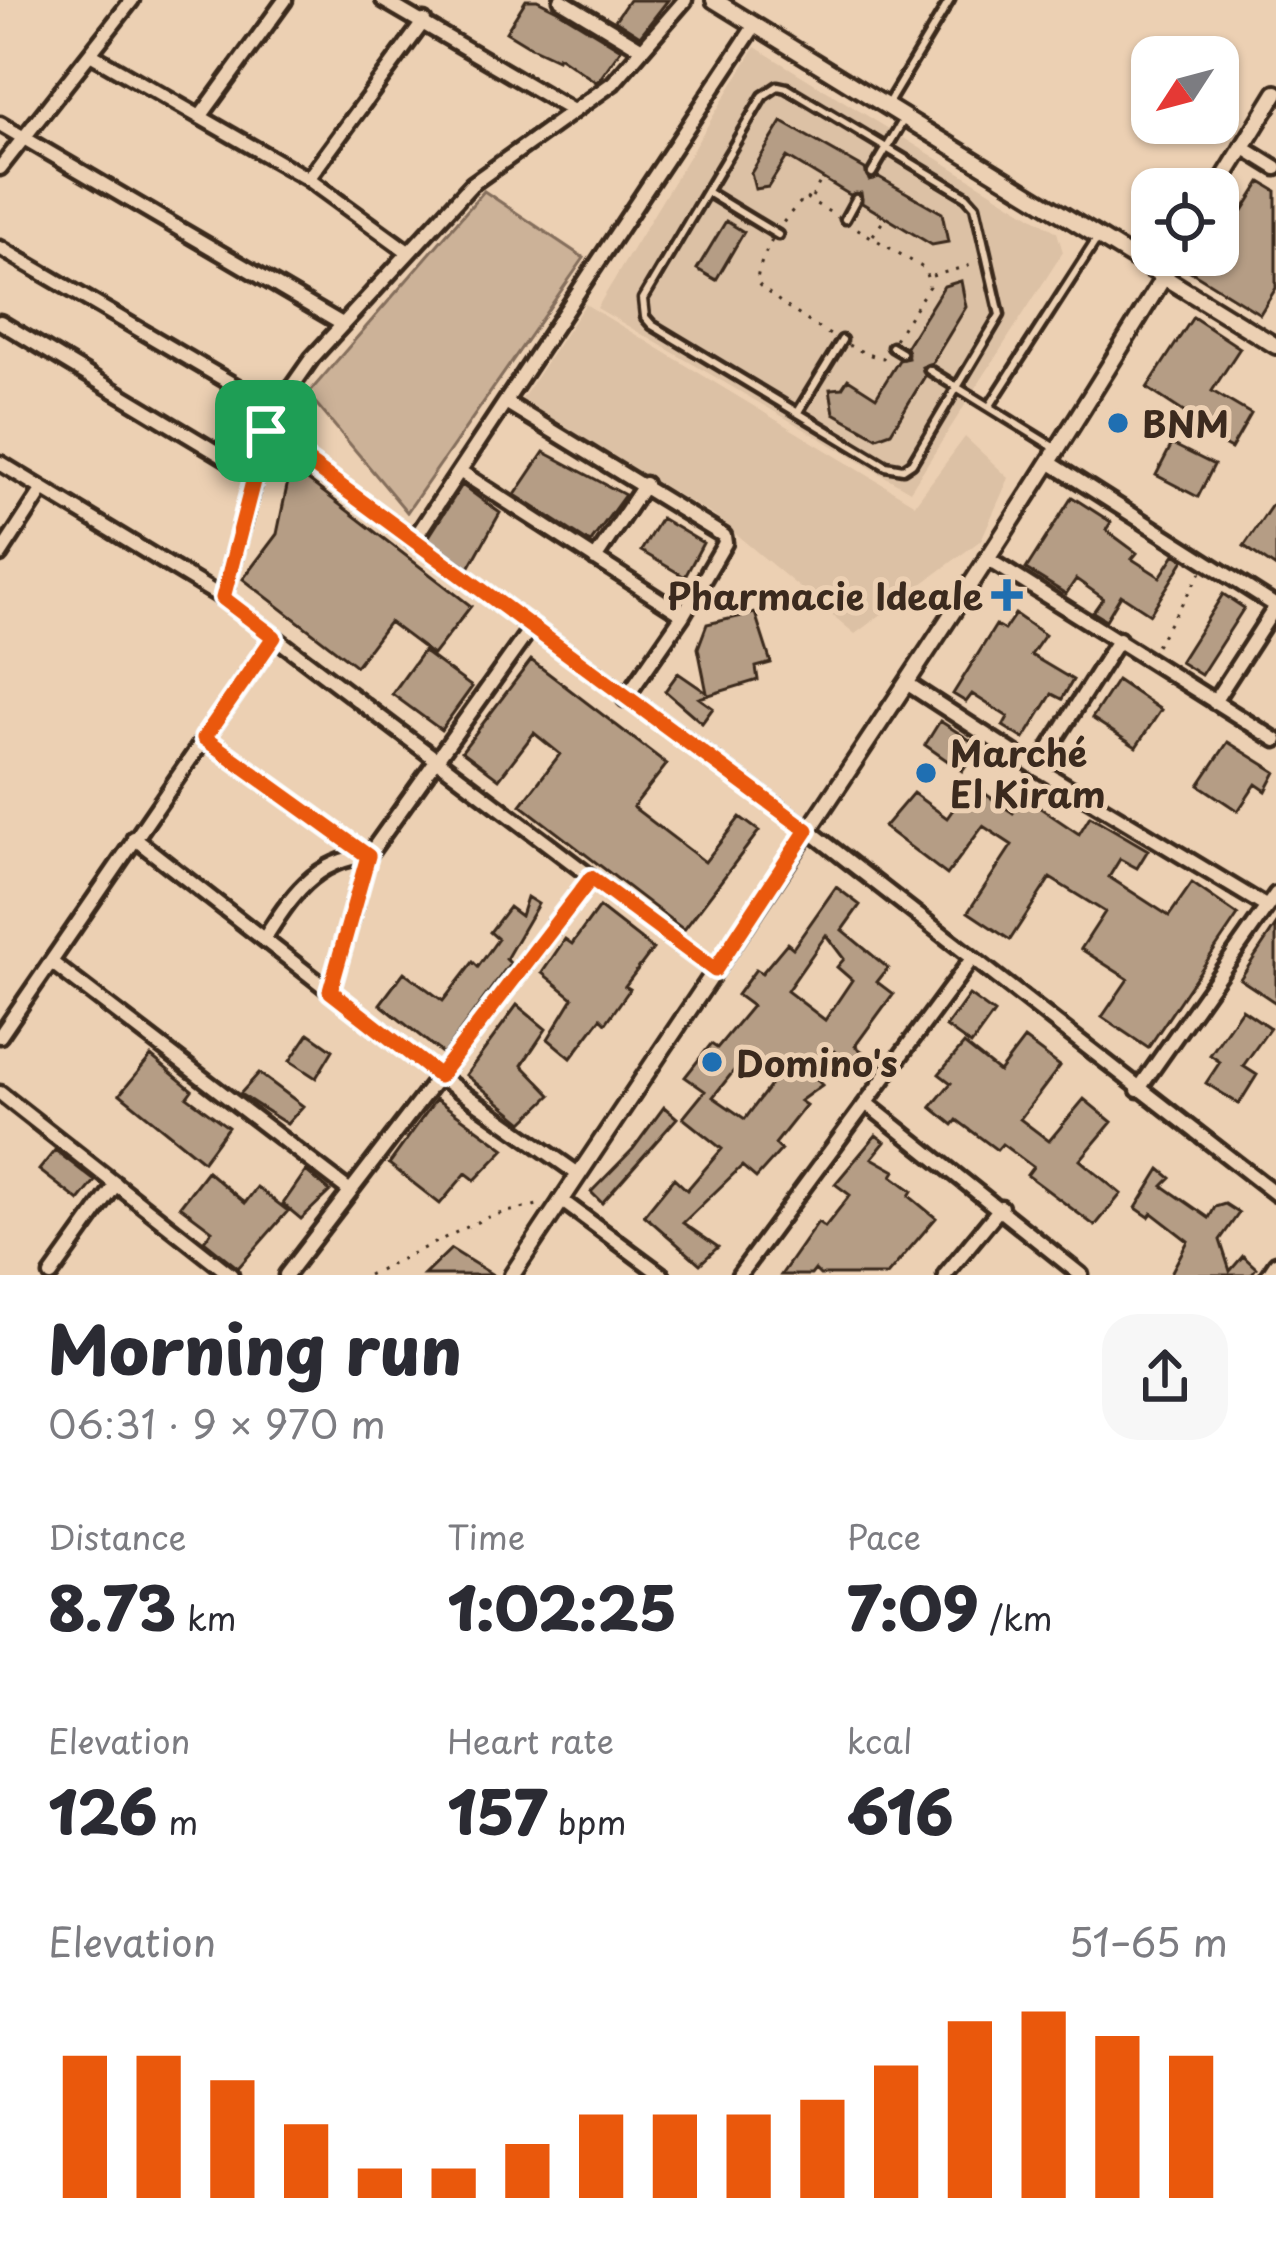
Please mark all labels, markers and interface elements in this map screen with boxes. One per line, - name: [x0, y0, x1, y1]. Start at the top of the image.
- north arrow: [1131, 36, 1239, 144]
- map controls: [1131, 36, 1239, 276]
- button: locate: [1131, 168, 1239, 276]
- pin: [215, 380, 317, 482]
- place label: BNM: [1142, 396, 1229, 450]
- icon: arrive: [233, 398, 299, 464]
- marker: BNM: [1105, 410, 1131, 436]
- place label: Pharmacie Ideale: [667, 568, 983, 622]
- marker: Pharmacie Ideale: [994, 582, 1020, 608]
- place label: Marché El Kiram: [950, 725, 1106, 820]
- marker: Marché El Kiram: [913, 760, 939, 786]
- place label: Domino's: [736, 1035, 898, 1089]
- marker: Domino's: [699, 1049, 725, 1075]
- text: Morning run: [48, 1298, 462, 1397]
- button: share: [1102, 1314, 1228, 1440]
- text: 06:31 · 9 × 970 m: [48, 1393, 386, 1452]
- text: Distance: [48, 1511, 186, 1561]
- text: Time: [447, 1511, 525, 1561]
- text: Pace: [847, 1511, 921, 1561]
- text: 8.73: [48, 1561, 176, 1651]
- text: 1:02:25: [447, 1561, 677, 1651]
- text: 7:09: [847, 1561, 979, 1651]
- text: km: [176, 1592, 237, 1642]
- text: /km: [979, 1592, 1053, 1642]
- text: Elevation: [48, 1715, 190, 1765]
- text: Heart rate: [447, 1715, 614, 1765]
- text: kcal: [847, 1715, 913, 1765]
- text: 126: [48, 1765, 158, 1855]
- text: 157: [447, 1765, 547, 1855]
- text: 616: [847, 1765, 953, 1855]
- text: m: [158, 1796, 198, 1846]
- text: bpm: [547, 1796, 626, 1846]
- text: Elevation: [48, 1911, 216, 1970]
- text: 51–65 m: [1068, 1911, 1228, 1970]

